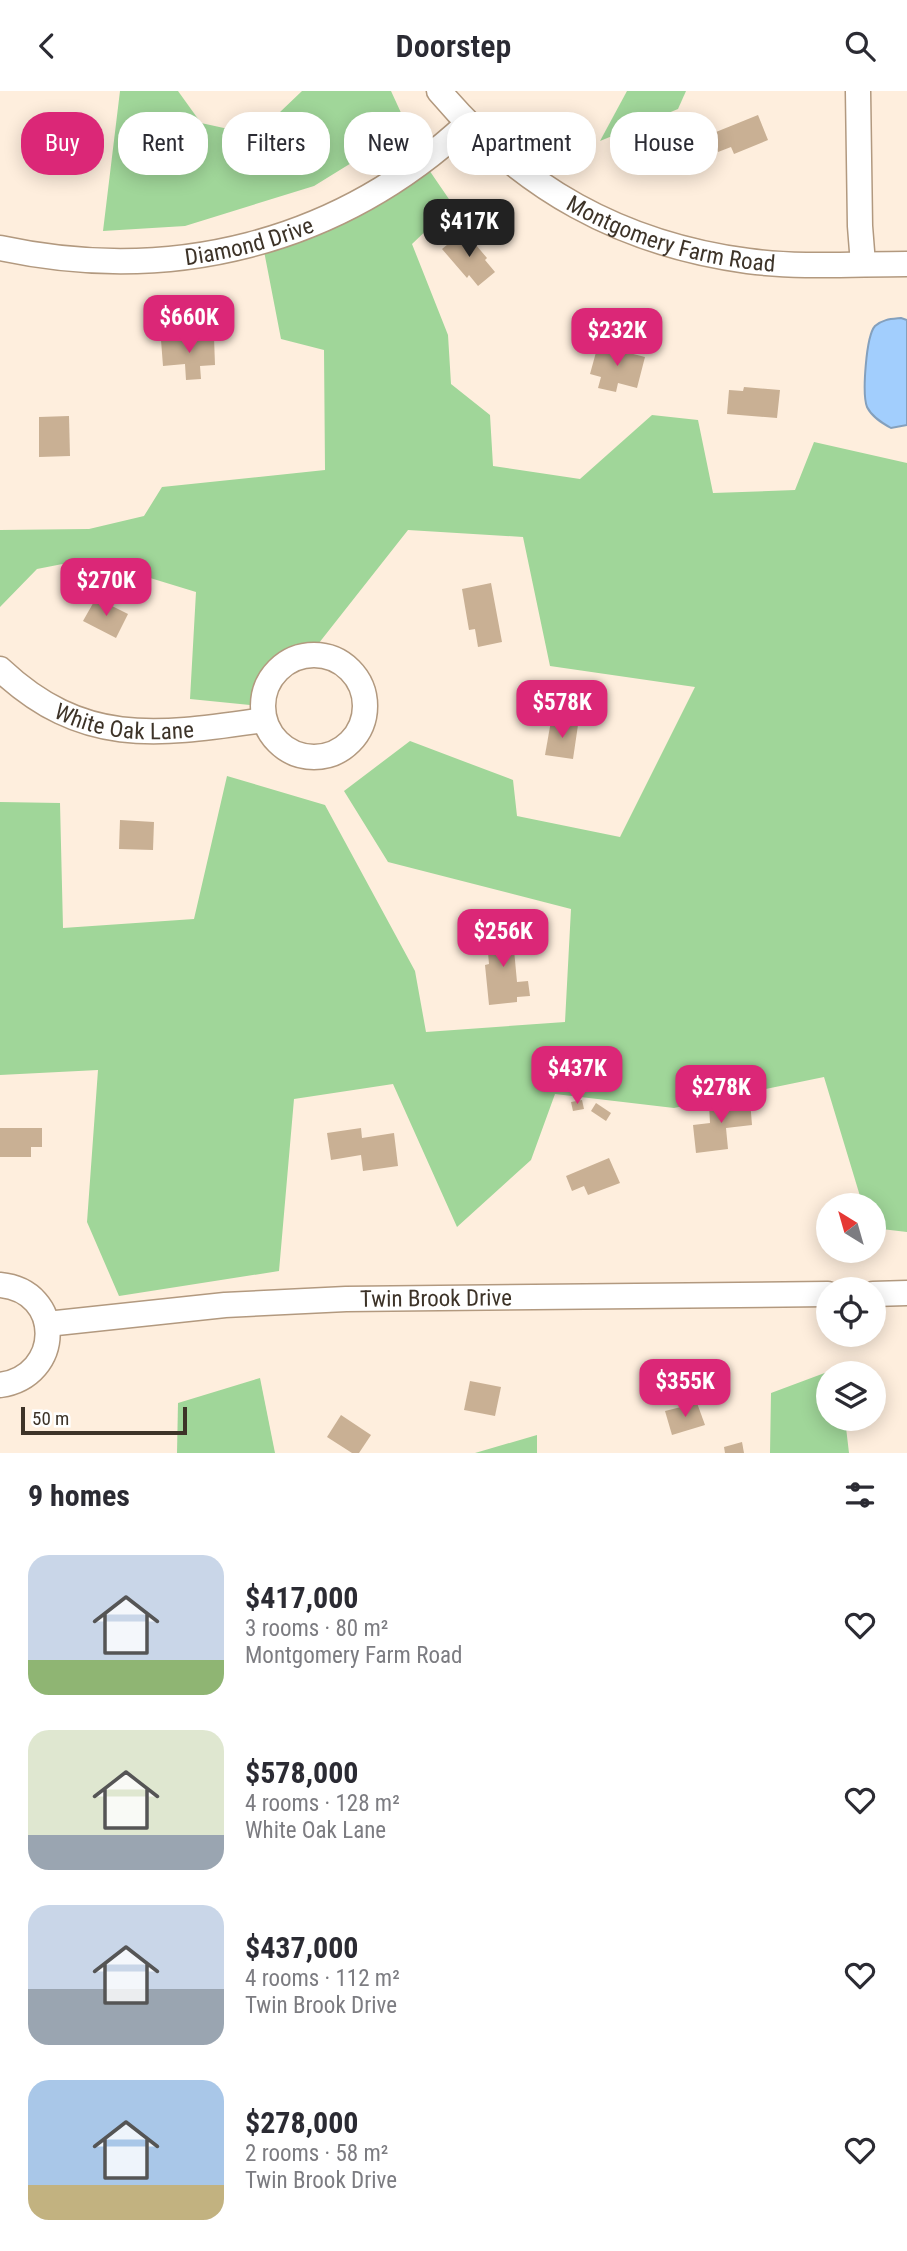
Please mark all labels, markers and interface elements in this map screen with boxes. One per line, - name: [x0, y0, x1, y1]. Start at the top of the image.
- icon: back: [28, 27, 66, 65]
- text: Doorstep: [396, 27, 511, 65]
- icon: search: [841, 27, 879, 65]
- chip: Buy: [21, 112, 104, 175]
- chip: Rent: [118, 112, 208, 175]
- chip: Filters: [222, 112, 330, 175]
- chip: New: [344, 112, 433, 175]
- chip: Apartment: [447, 112, 596, 175]
- chip: House: [610, 112, 718, 175]
- street label: Montgomery Farm Road: [562, 190, 776, 277]
- pin: $417K: [420, 199, 518, 259]
- text: $417K: [439, 208, 499, 235]
- street label: Diamond Drive: [183, 211, 317, 271]
- pin: $660K: [140, 295, 238, 355]
- text: $660K: [159, 304, 219, 331]
- pin: $232K: [568, 309, 666, 368]
- text: $232K: [587, 317, 647, 344]
- pin: $270K: [57, 559, 155, 618]
- text: $270K: [76, 567, 136, 594]
- pin: $578K: [513, 681, 611, 740]
- text: $578K: [532, 689, 592, 716]
- street label: White Oak Lane: [50, 697, 195, 745]
- pin: $256K: [454, 909, 552, 969]
- text: $256K: [473, 918, 533, 945]
- pin: $437K: [528, 1047, 626, 1106]
- text: $437K: [547, 1055, 607, 1082]
- pin: $278K: [672, 1065, 770, 1125]
- text: $278K: [691, 1074, 751, 1101]
- north arrow: [816, 1193, 886, 1263]
- map controls: [816, 1193, 886, 1431]
- button: locate: [816, 1277, 886, 1347]
- street label: Twin Brook Drive: [360, 1284, 512, 1312]
- pin: $355K: [636, 1359, 734, 1419]
- button: layers: [816, 1361, 886, 1431]
- text: $355K: [655, 1368, 715, 1395]
- scale bar: [21, 1404, 187, 1436]
- text: 50 m: [32, 1407, 69, 1430]
- icon: filters: [841, 1476, 879, 1514]
- text: 9 homes: [28, 1478, 130, 1513]
- text: $417,000: [245, 1580, 358, 1615]
- icon: home: [84, 1583, 168, 1667]
- icon: heart: [841, 1606, 879, 1644]
- text: 3 rooms · 80 m²: [245, 1615, 388, 1642]
- text: Montgomery Farm Road: [245, 1642, 462, 1669]
- text: $578,000: [245, 1755, 358, 1790]
- icon: home: [84, 1758, 168, 1842]
- icon: heart: [841, 1781, 879, 1819]
- text: 4 rooms · 128 m²: [245, 1790, 400, 1817]
- text: White Oak Lane: [245, 1817, 386, 1844]
- text: $437,000: [245, 1930, 358, 1965]
- icon: home: [84, 1933, 168, 2017]
- icon: heart: [841, 1956, 879, 1994]
- text: 4 rooms · 112 m²: [245, 1965, 400, 1992]
- text: Twin Brook Drive: [245, 1992, 397, 2019]
- text: $278,000: [245, 2105, 358, 2140]
- icon: home: [84, 2108, 168, 2192]
- icon: heart: [841, 2131, 879, 2169]
- text: 2 rooms · 58 m²: [245, 2140, 388, 2167]
- text: Twin Brook Drive: [245, 2167, 397, 2194]

